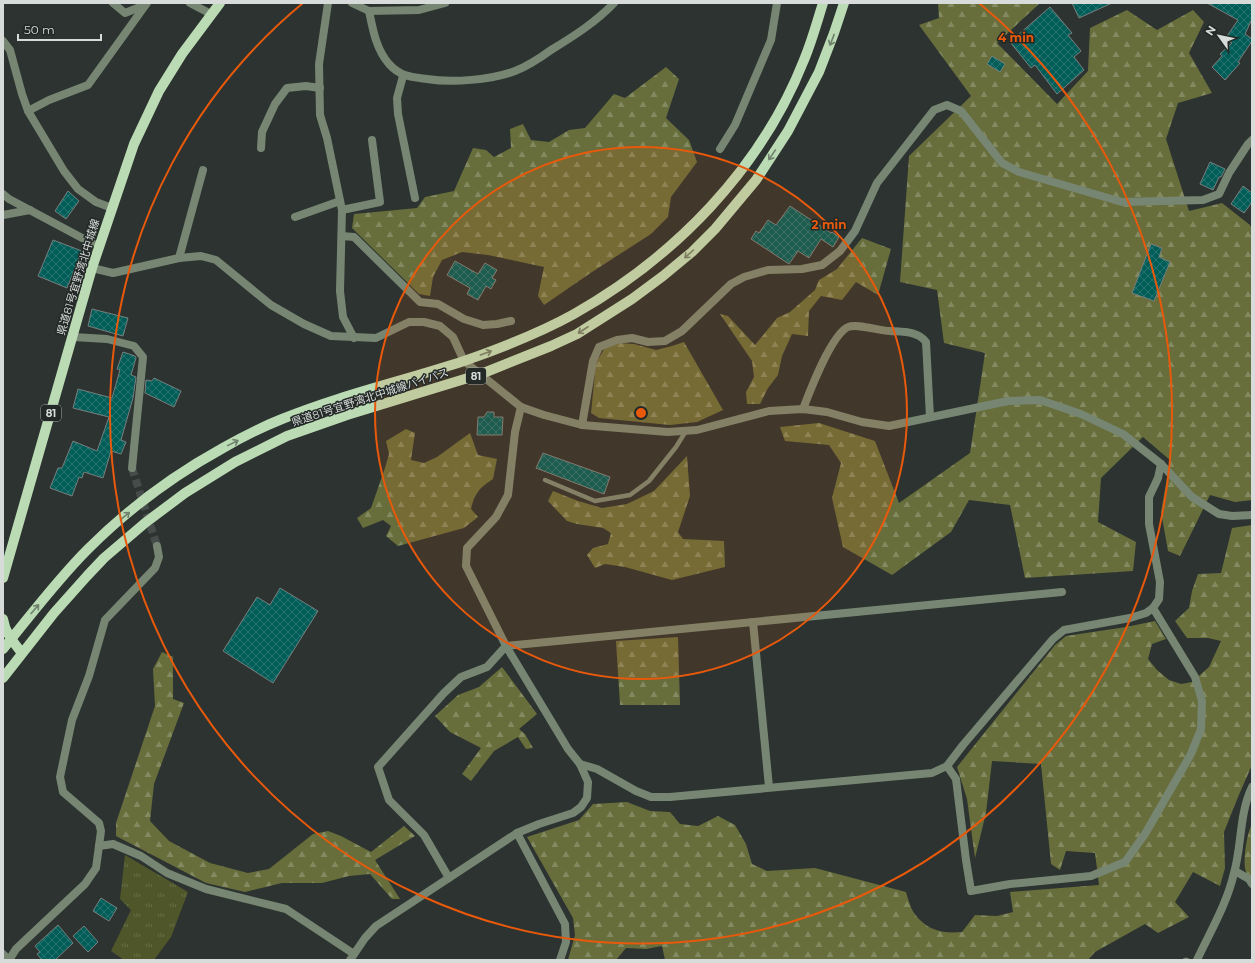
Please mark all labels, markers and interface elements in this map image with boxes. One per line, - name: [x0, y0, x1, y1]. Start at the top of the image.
- scale bar: [18, 16, 101, 42]
- north arrow: [1199, 16, 1239, 56]
- text: 50 m: [24, 22, 55, 37]
- text: N: [1202, 23, 1219, 38]
- text: 4 min: [998, 30, 1034, 45]
- one-way arrow: [827, 34, 835, 46]
- one-way arrow: [768, 149, 776, 160]
- street label: 県道81号宜野湾北中城線: [54, 217, 102, 337]
- text: 2 min: [812, 217, 846, 232]
- one-way arrow: [683, 250, 694, 259]
- one-way arrow: [578, 326, 589, 334]
- one-way arrow: [480, 348, 492, 356]
- street label: 県道81号宜野湾北中城線バイパス: [289, 365, 451, 429]
- road number: 81: [466, 368, 486, 384]
- road number: 81: [41, 405, 61, 421]
- centre of rings: [634, 406, 648, 420]
- one-way arrow: [226, 439, 238, 446]
- one-way arrow: [120, 511, 131, 520]
- one-way arrow: [31, 604, 40, 614]

